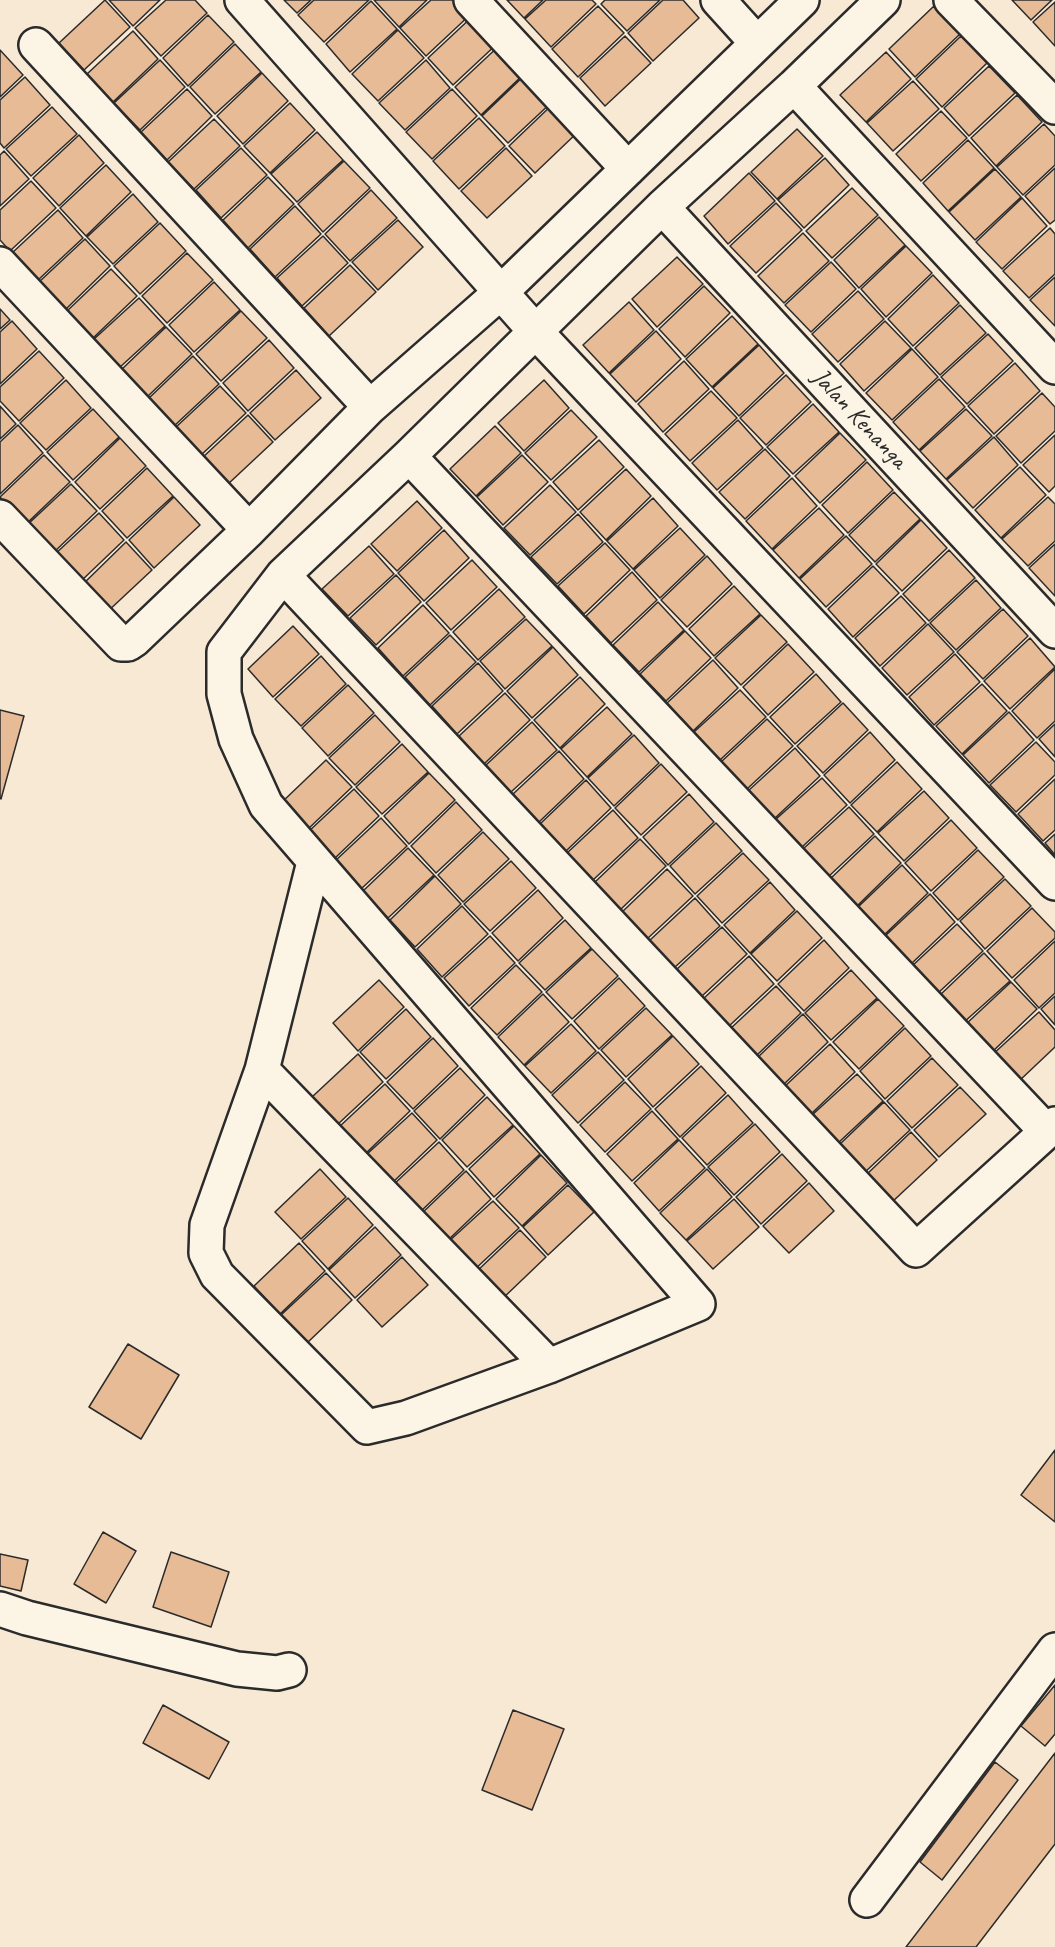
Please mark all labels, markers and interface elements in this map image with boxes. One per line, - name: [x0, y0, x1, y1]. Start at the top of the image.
- street label: Jalan Kenanga: [805, 362, 913, 476]

